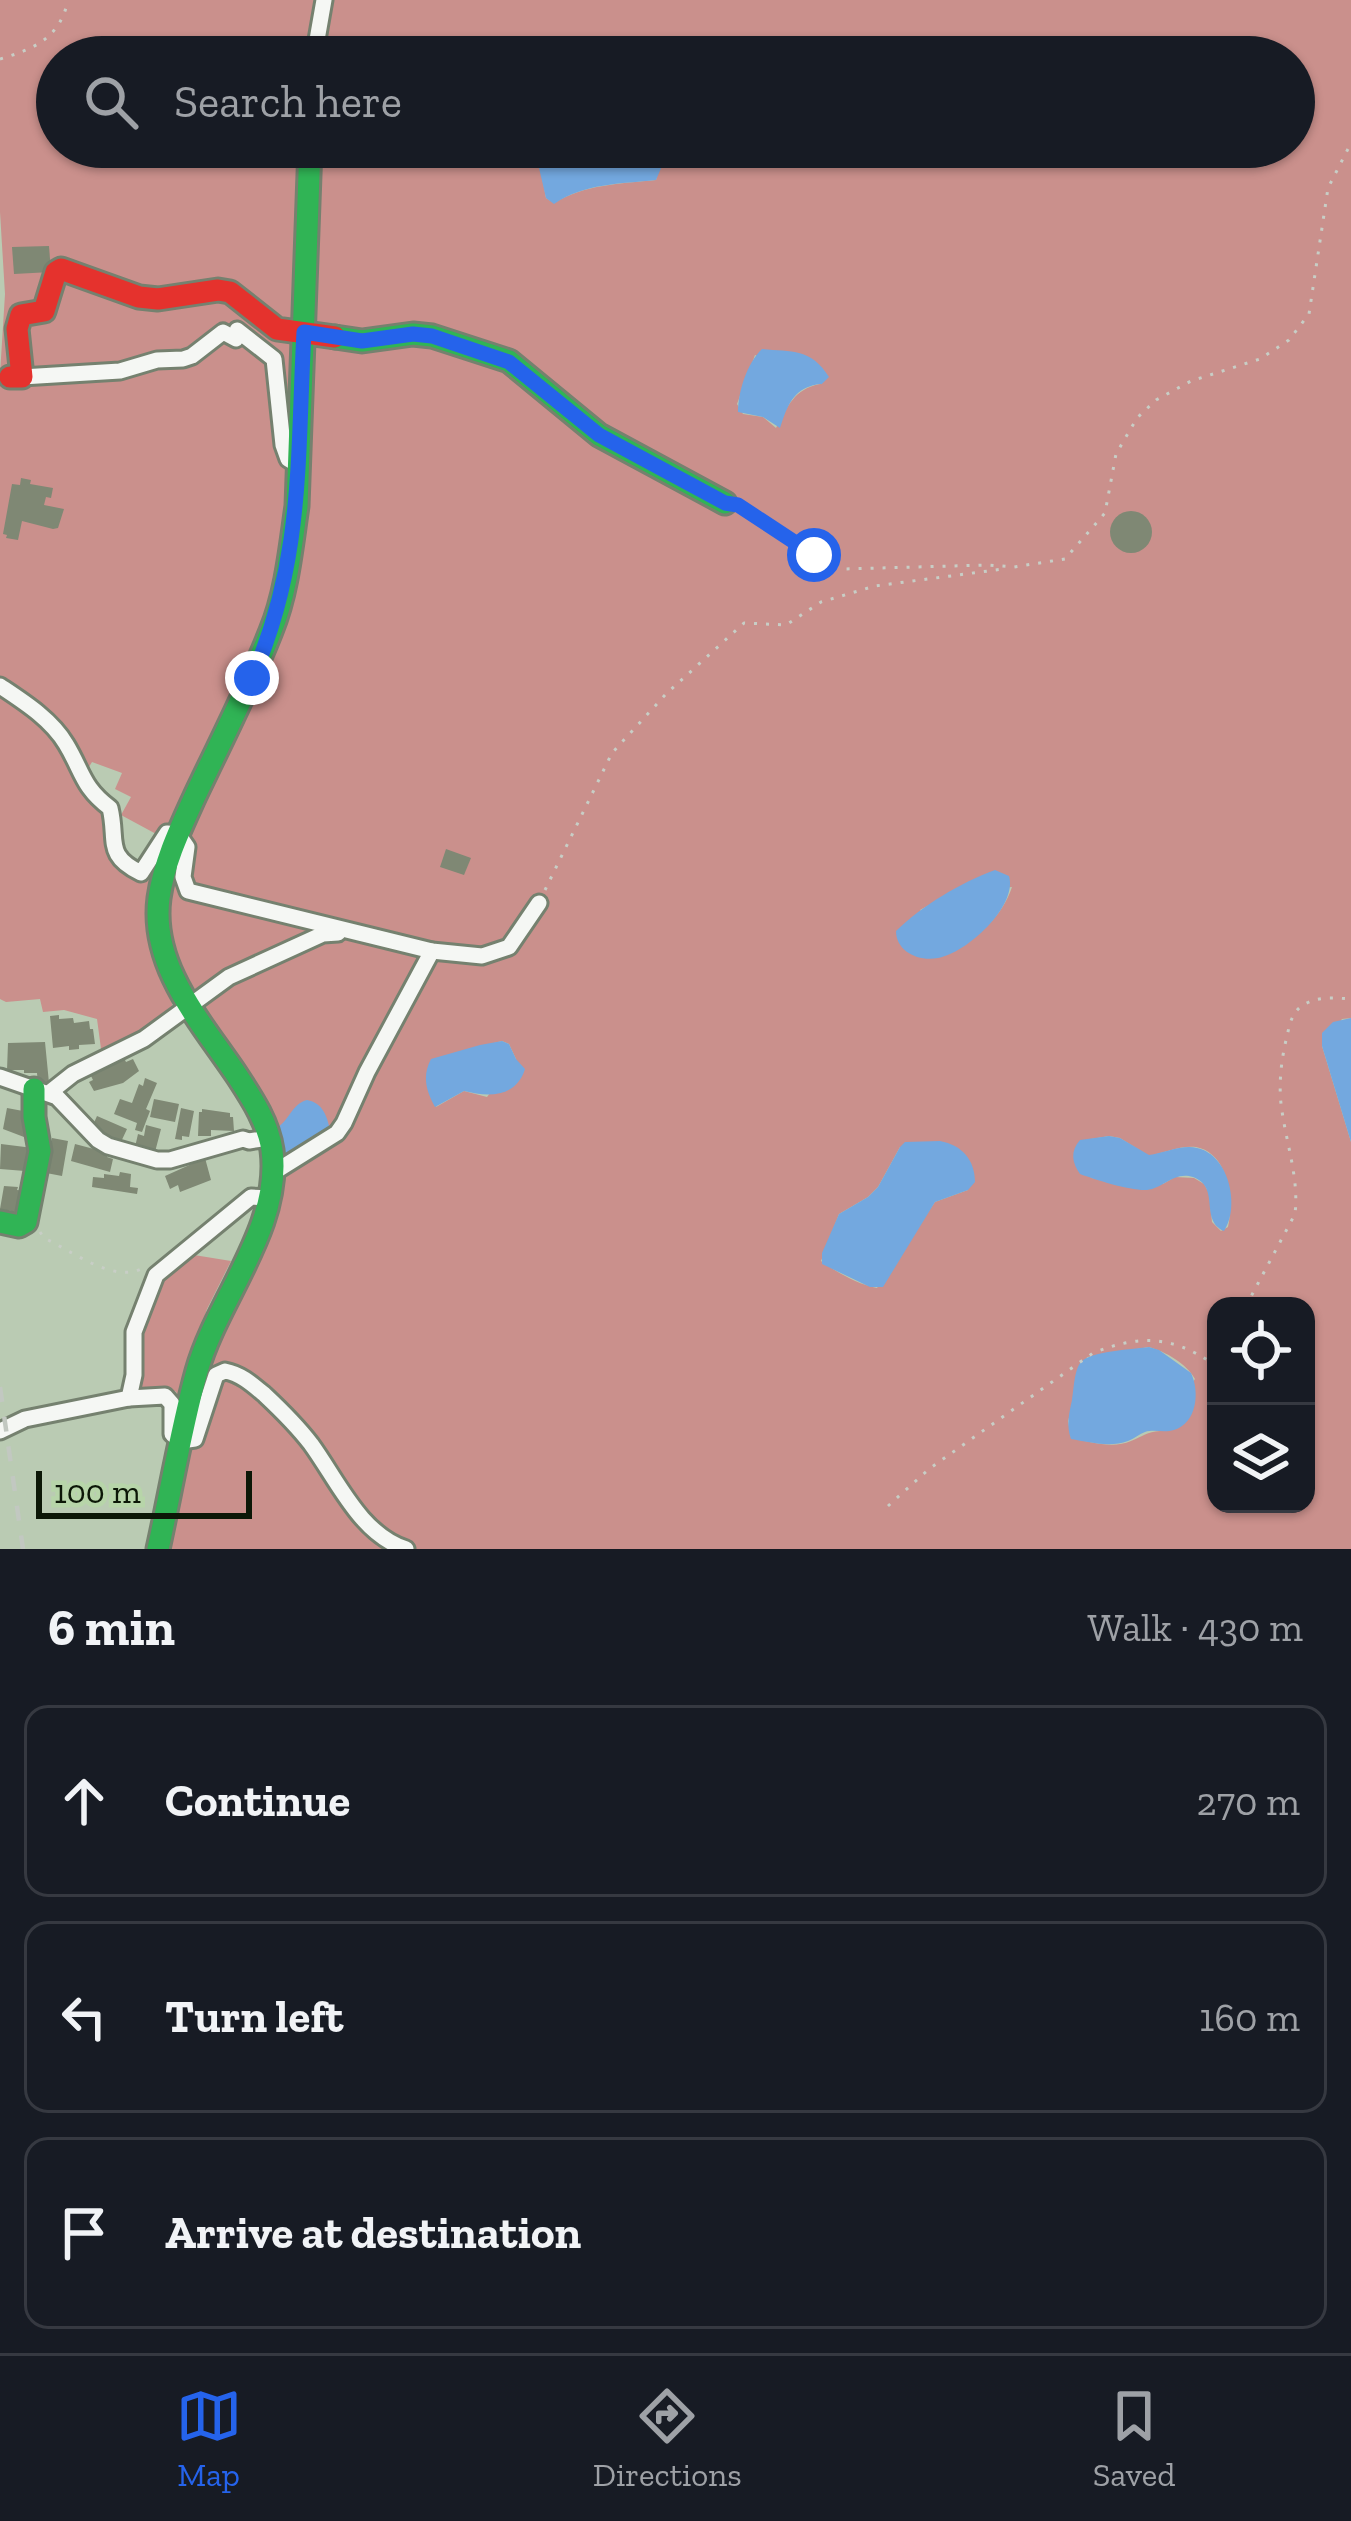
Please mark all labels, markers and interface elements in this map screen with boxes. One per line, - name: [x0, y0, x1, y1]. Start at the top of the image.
- search box: [36, 36, 1315, 168]
- icon: search: [78, 69, 144, 135]
- text: Search here: [174, 75, 402, 129]
- route start: [787, 528, 841, 582]
- route end: [225, 651, 279, 705]
- map controls: [1207, 1297, 1315, 1513]
- button: locate: [1207, 1297, 1315, 1405]
- button: layers: [1207, 1405, 1315, 1513]
- scale bar: [36, 1465, 252, 1518]
- text: 100 m: [54, 1472, 141, 1511]
- text: 6 min: [48, 1597, 175, 1658]
- text: Walk · 430 m: [1087, 1604, 1303, 1651]
- icon: ahead: [51, 1768, 117, 1834]
- text: Continue: [165, 1774, 350, 1828]
- text: 270 m: [1197, 1778, 1300, 1825]
- icon: left: [51, 1984, 117, 2050]
- text: Turn left: [165, 1990, 343, 2044]
- text: 160 m: [1199, 1994, 1300, 2041]
- icon: arrive: [51, 2200, 117, 2266]
- text: Arrive at destination: [165, 2206, 581, 2260]
- tab: Map: [176, 2383, 242, 2494]
- tab: Directions: [593, 2383, 742, 2494]
- tab: Saved: [1093, 2383, 1175, 2494]

